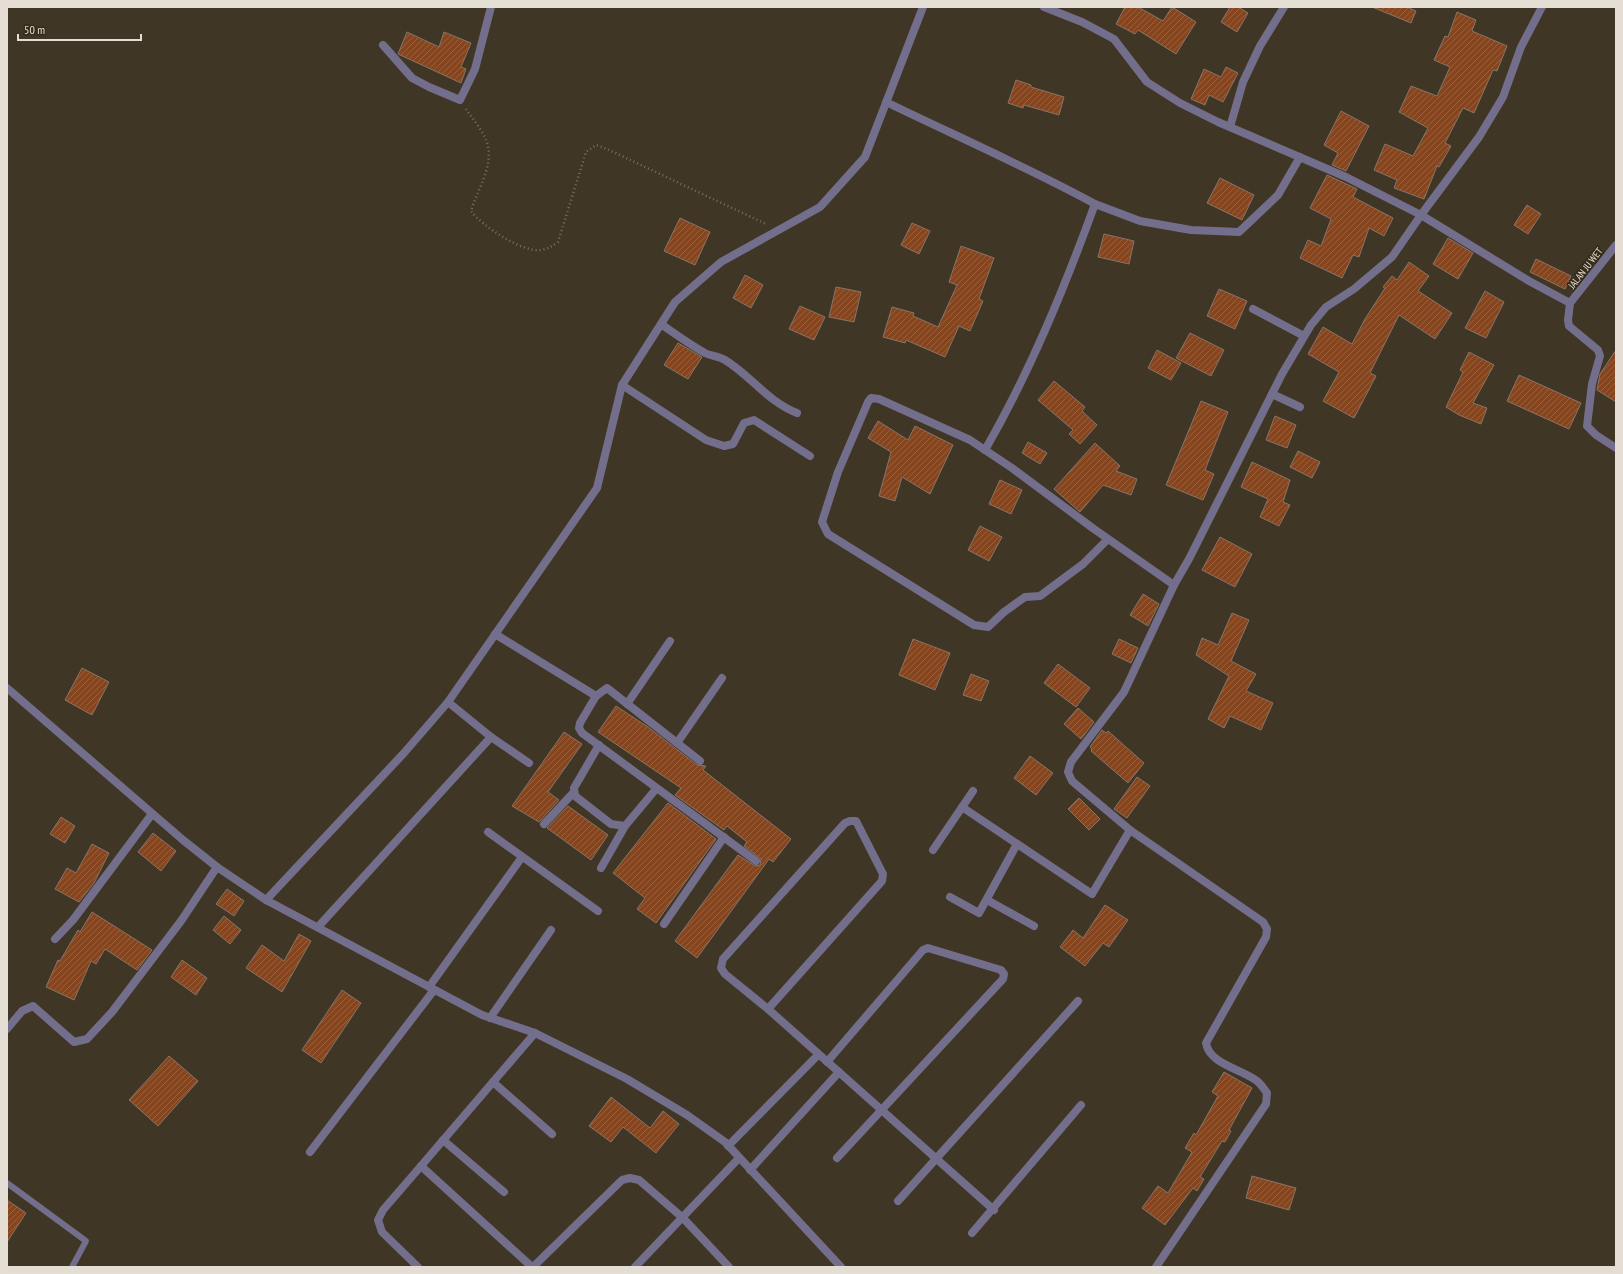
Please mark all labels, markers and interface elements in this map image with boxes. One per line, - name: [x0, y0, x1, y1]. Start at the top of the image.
- scale bar: [18, 16, 141, 42]
- text: 50 m: [24, 22, 45, 37]
- street label: JALAN JU WET: [1565, 245, 1606, 292]

